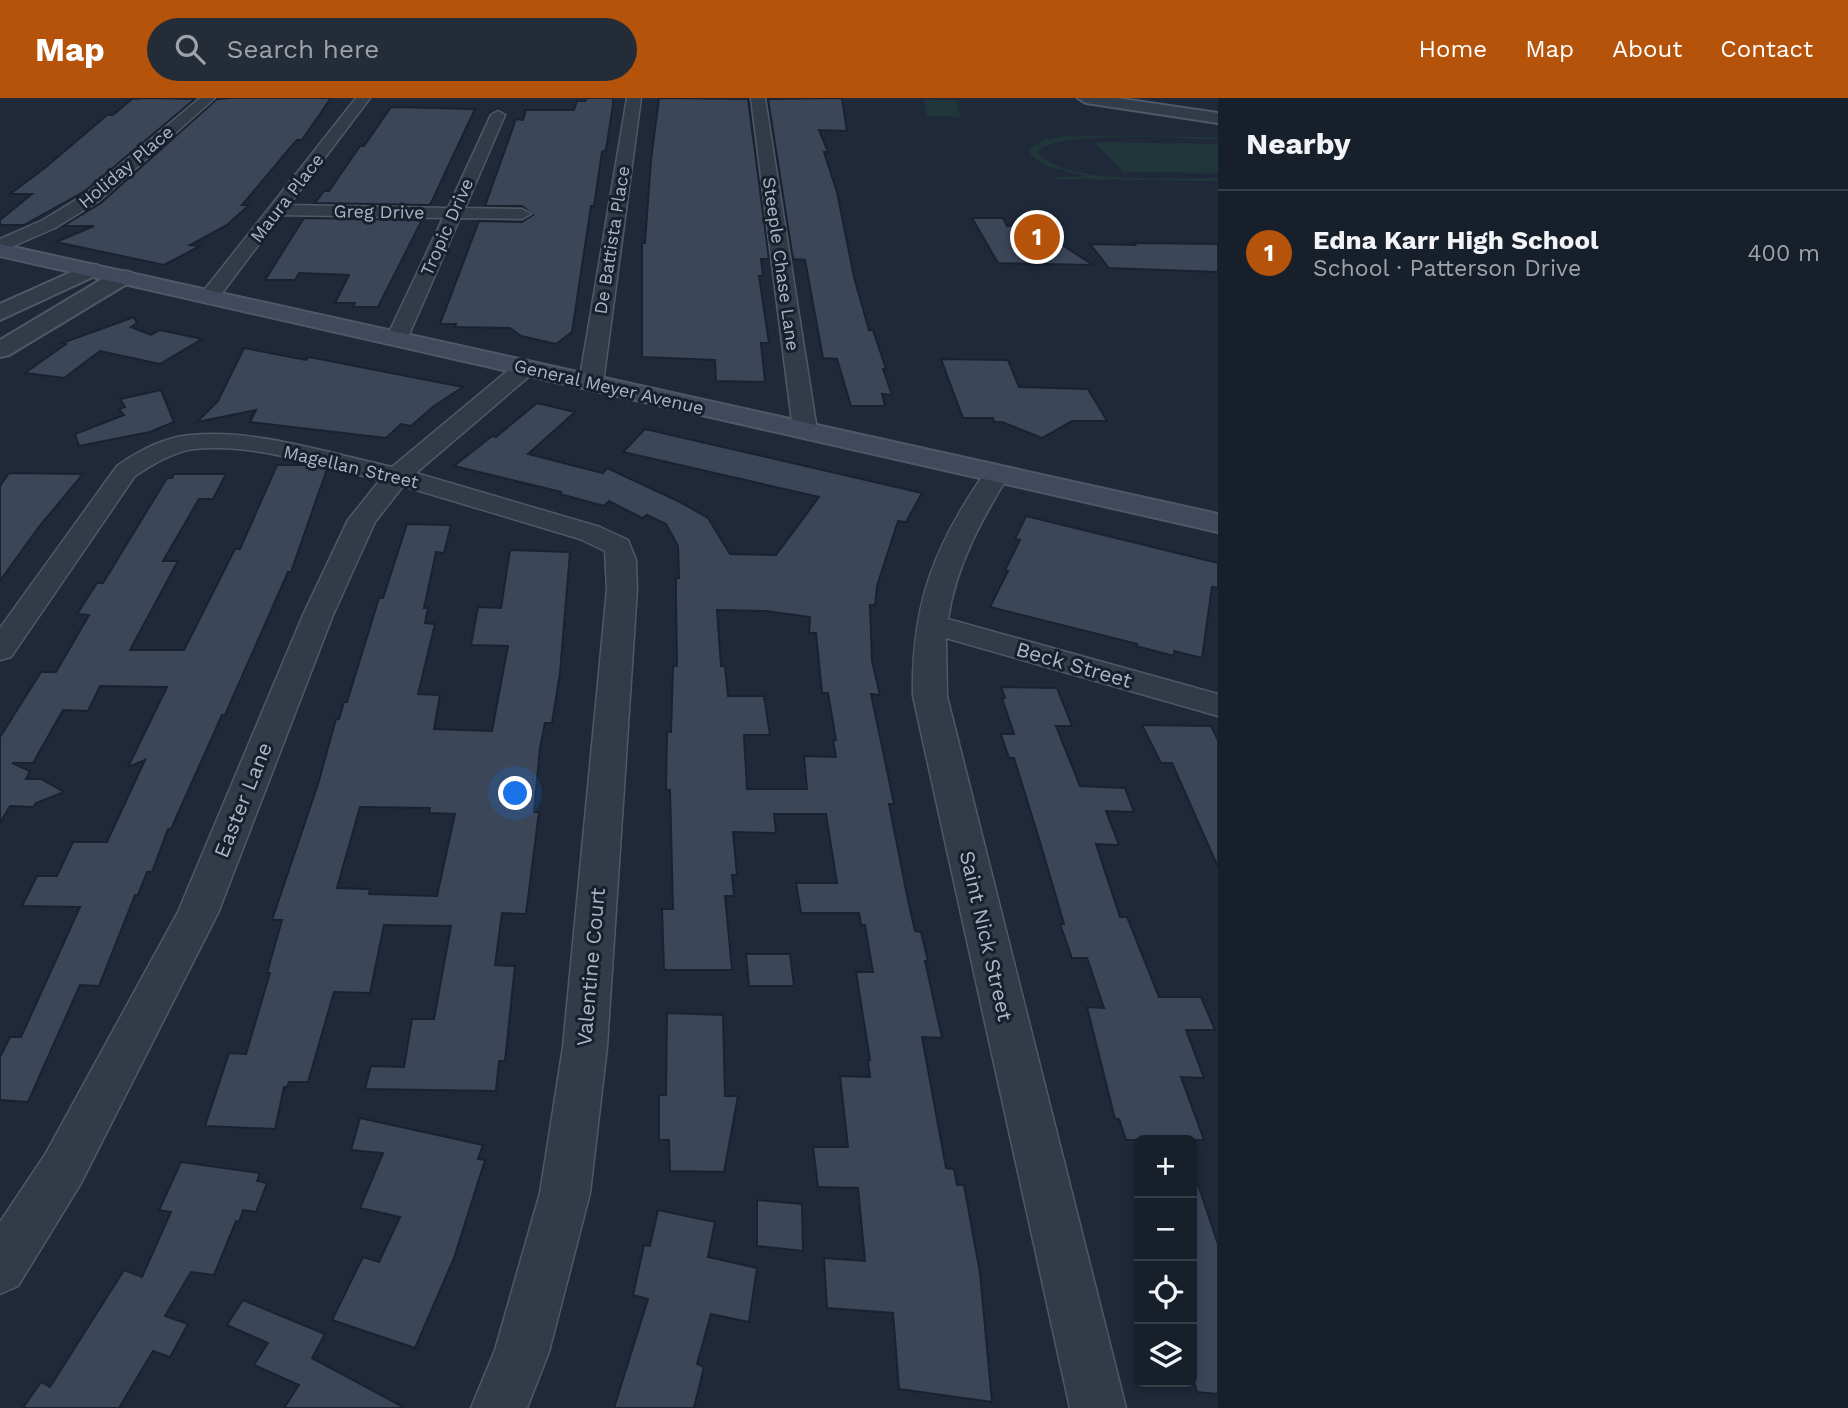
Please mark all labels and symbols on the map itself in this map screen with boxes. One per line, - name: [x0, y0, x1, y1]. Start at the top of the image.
- street label: Holiday Place: [74, 121, 177, 212]
- street label: Maura Place: [245, 149, 328, 246]
- street label: De Battista Place: [589, 164, 634, 316]
- street label: Tropic Drive: [416, 175, 477, 279]
- street label: Steeple Chase Lane: [759, 176, 804, 352]
- street label: Greg Drive: [333, 200, 425, 223]
- pin: 1: [1014, 211, 1060, 263]
- street label: General Meyer Avenue: [512, 354, 706, 419]
- street label: Magellan Street: [281, 441, 421, 492]
- street label: Beck Street: [1013, 636, 1135, 693]
- street label: Easter Lane: [208, 739, 277, 861]
- your location: [498, 776, 532, 810]
- street label: Saint Nick Street: [955, 848, 1018, 1024]
- street label: Valentine Court: [571, 886, 610, 1047]

